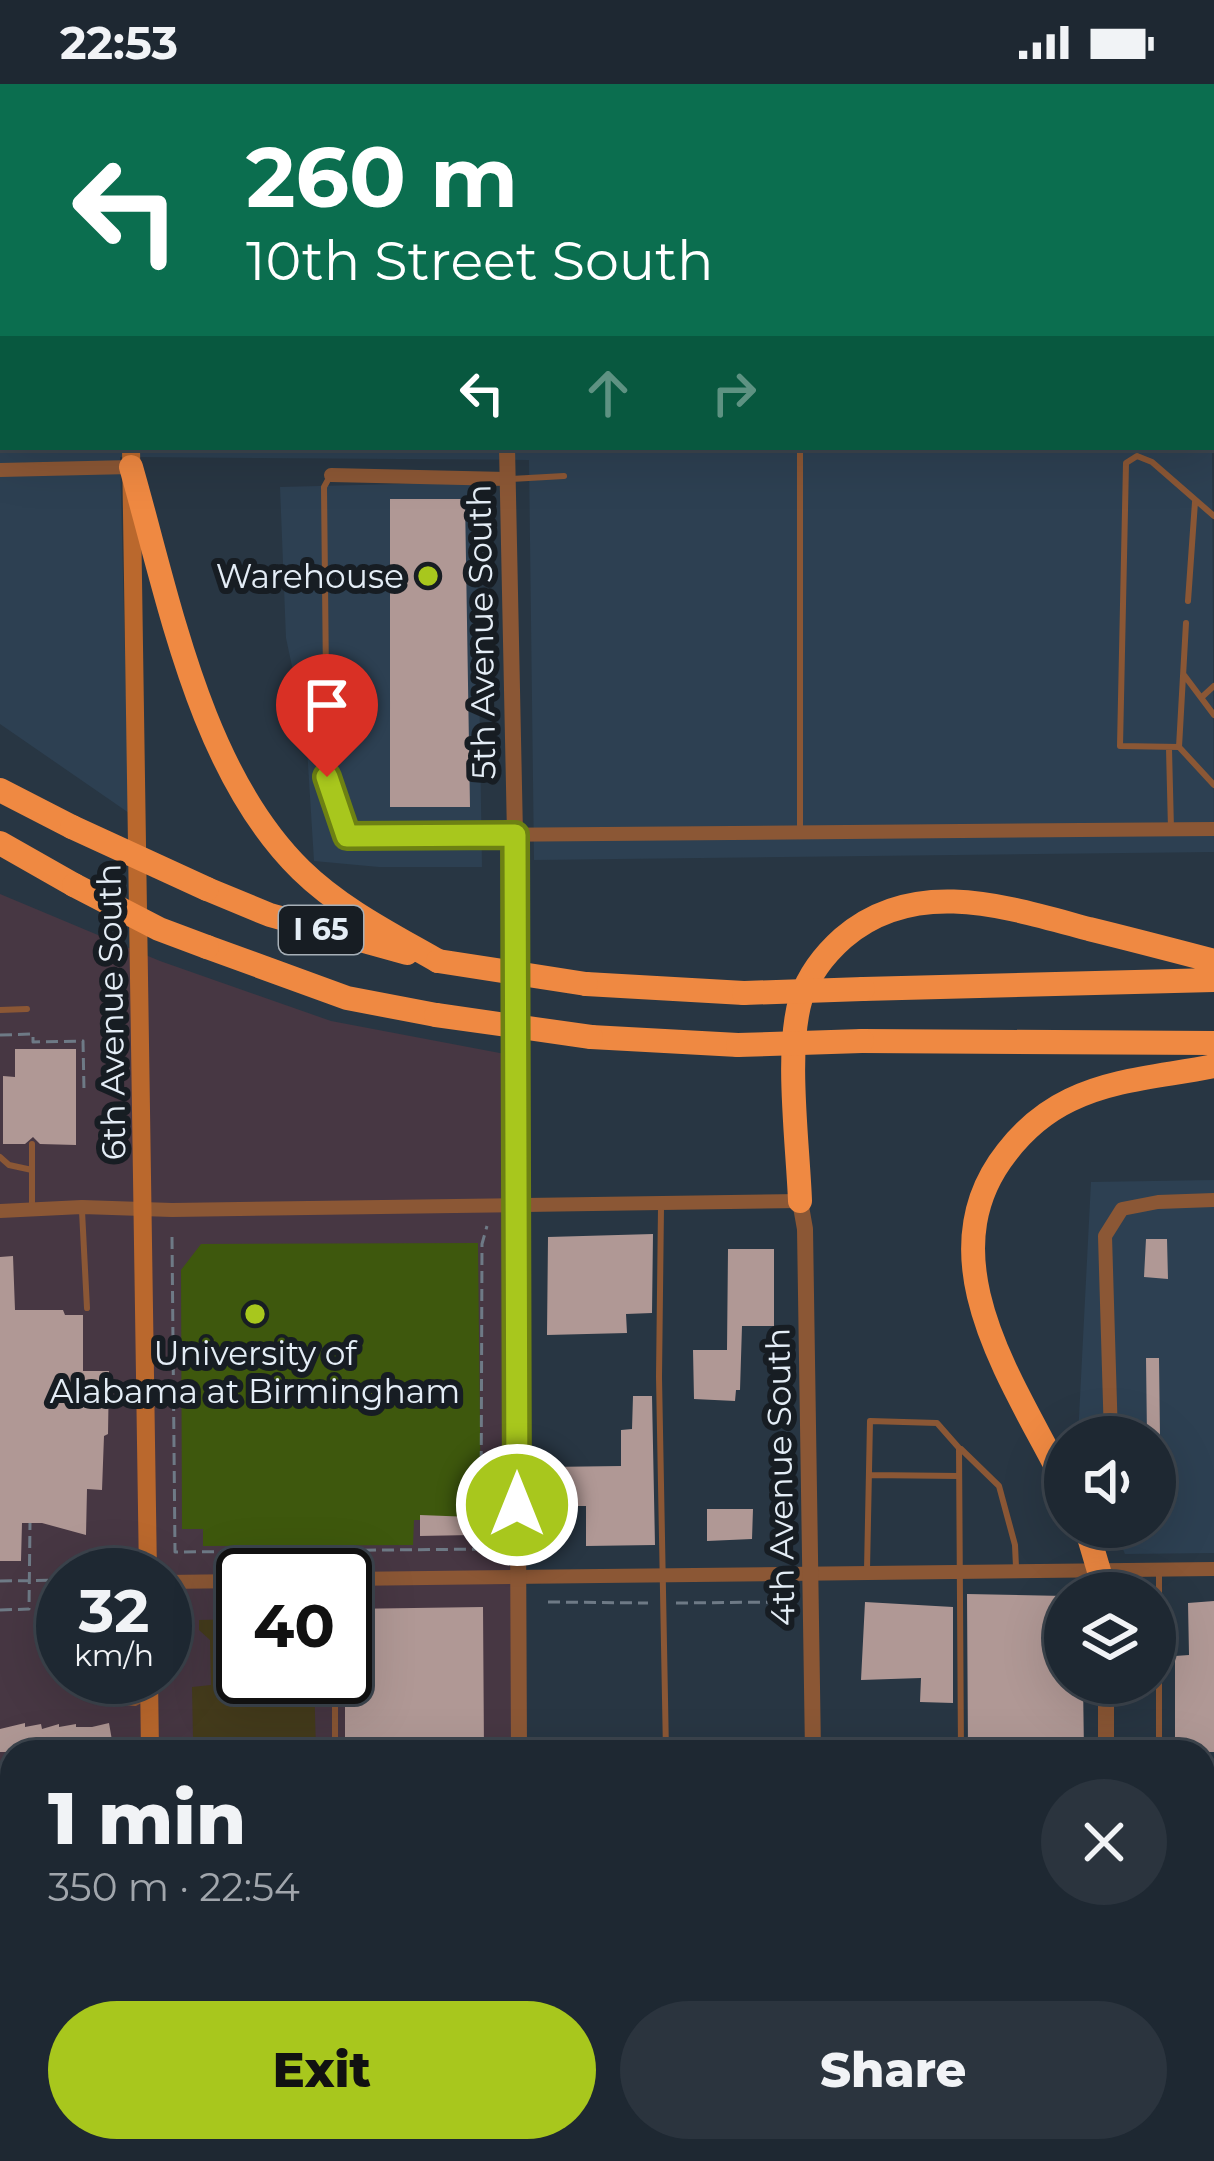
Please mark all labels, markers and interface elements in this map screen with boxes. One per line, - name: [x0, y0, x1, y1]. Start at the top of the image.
- text: 22:53: [60, 15, 178, 70]
- text: 260 m: [246, 126, 518, 228]
- icon: left: [48, 132, 204, 288]
- text: 10th Street South: [246, 228, 714, 294]
- icon: left: [449, 360, 515, 426]
- icon: ahead: [575, 360, 641, 426]
- icon: right: [701, 360, 767, 426]
- street label: 5th Avenue South: [458, 484, 504, 780]
- place label: Warehouse: [216, 556, 404, 596]
- marker: Warehouse: [415, 563, 441, 589]
- pin: [276, 654, 378, 777]
- icon: arrive: [294, 672, 360, 738]
- street label: 6th Avenue South: [88, 863, 134, 1161]
- road number: I 65: [279, 906, 363, 954]
- marker: University of Alabama at Birmingham: [242, 1301, 268, 1327]
- street label: 4th Avenue South: [757, 1328, 803, 1626]
- place label: University of Alabama at Birmingham: [50, 1333, 460, 1411]
- map controls: [1044, 1416, 1176, 1704]
- button: sound: [1044, 1416, 1176, 1548]
- position arrow: [454, 1442, 580, 1568]
- speed limit sign: 40: [216, 1548, 372, 1704]
- button: layers: [1044, 1572, 1176, 1704]
- text: 32: [79, 1574, 149, 1647]
- text: km/h: [74, 1637, 154, 1674]
- text: 1 min: [48, 1774, 246, 1862]
- button: close: [1041, 1779, 1167, 1905]
- text: 350 m · 22:54: [48, 1863, 300, 1911]
- button: Exit: [48, 2001, 596, 2139]
- button: Share: [620, 2001, 1167, 2139]

